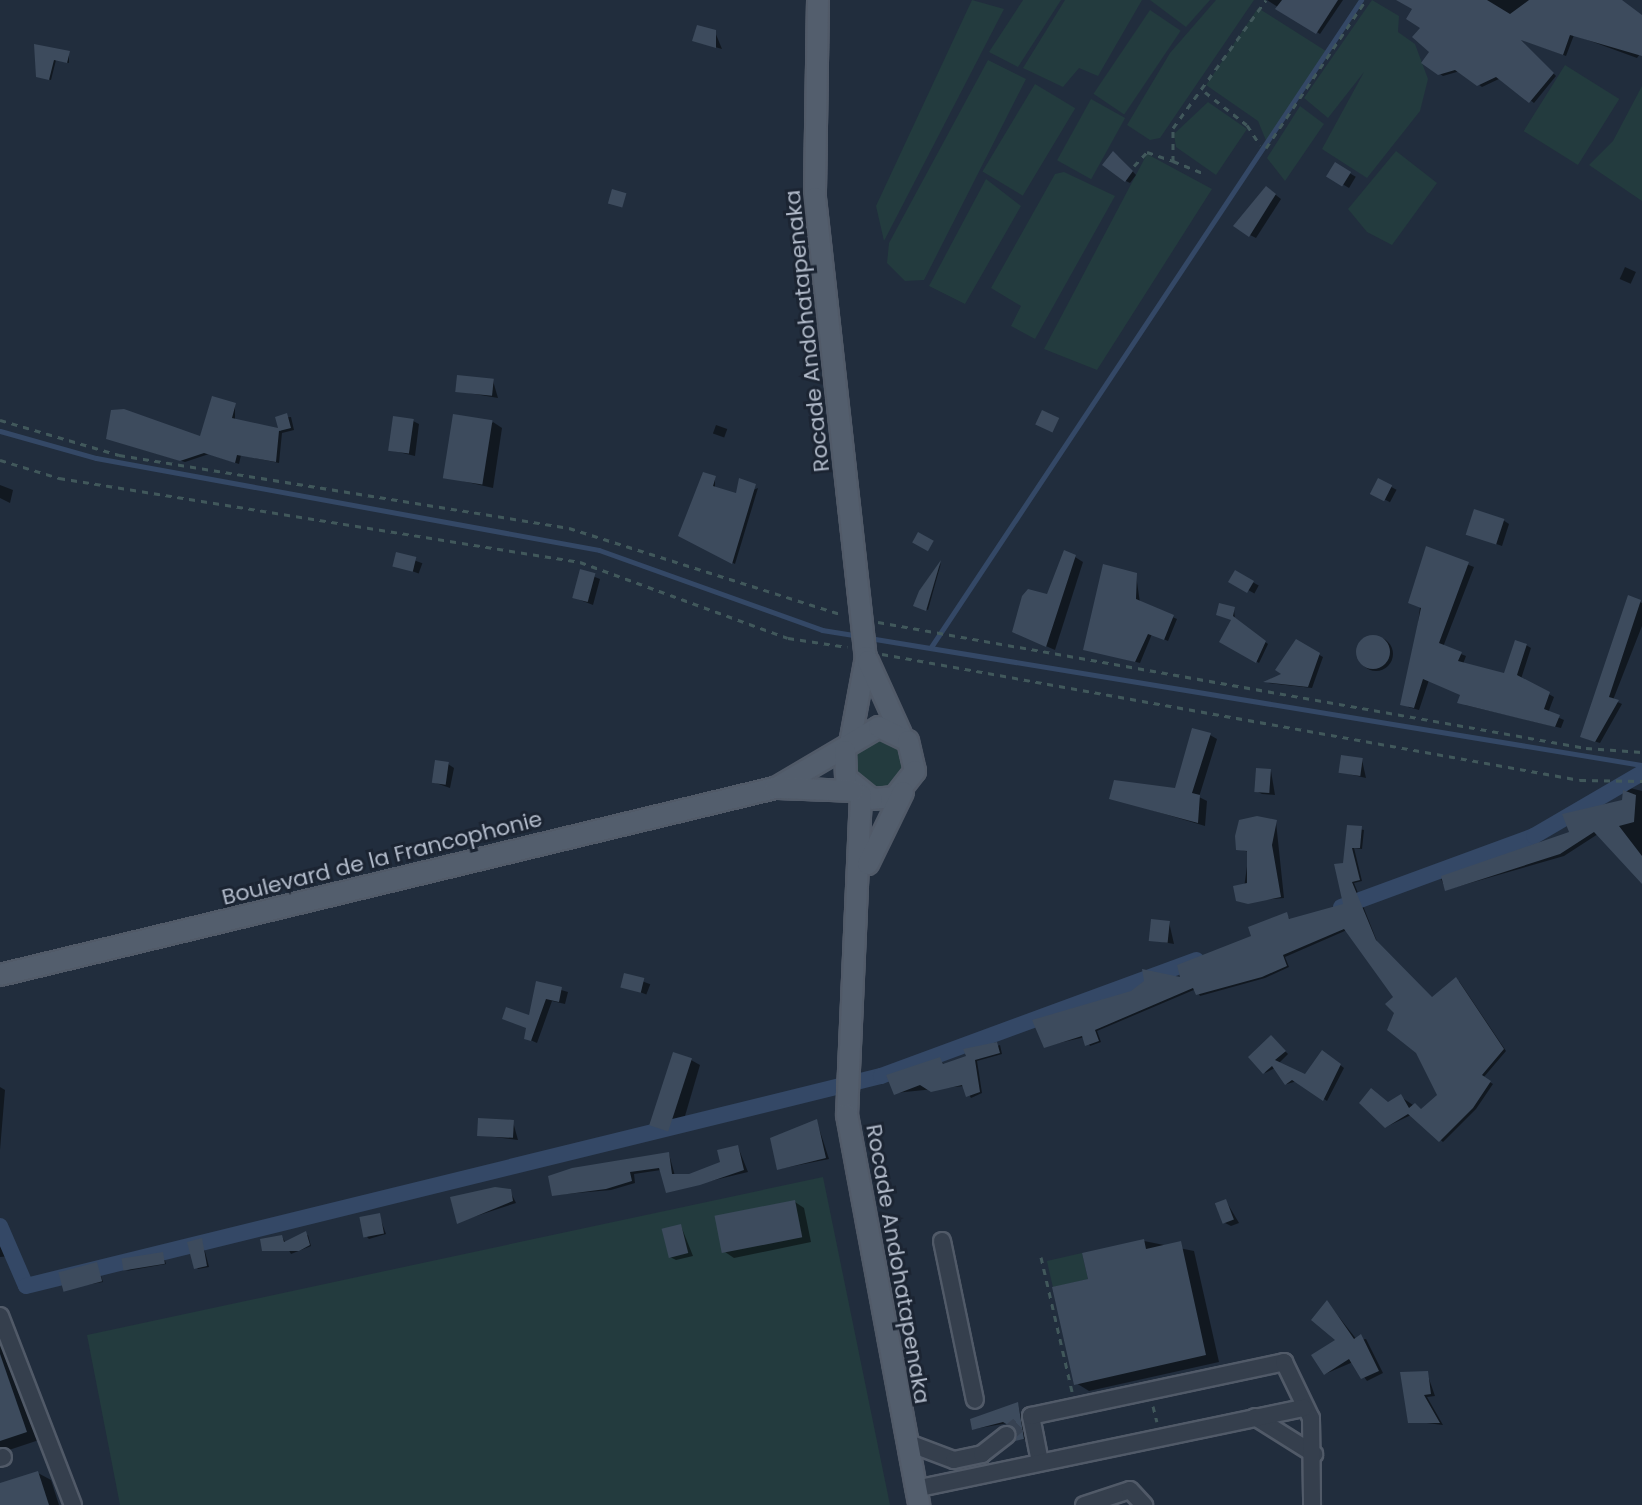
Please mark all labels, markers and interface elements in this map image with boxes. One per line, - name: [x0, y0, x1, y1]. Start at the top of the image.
- street label: Rocade Andohatapenaka: [779, 189, 835, 473]
- street label: Boulevard de la Francophonie: [219, 805, 545, 911]
- street label: Rocade Andohatapenaka: [860, 1122, 936, 1406]

